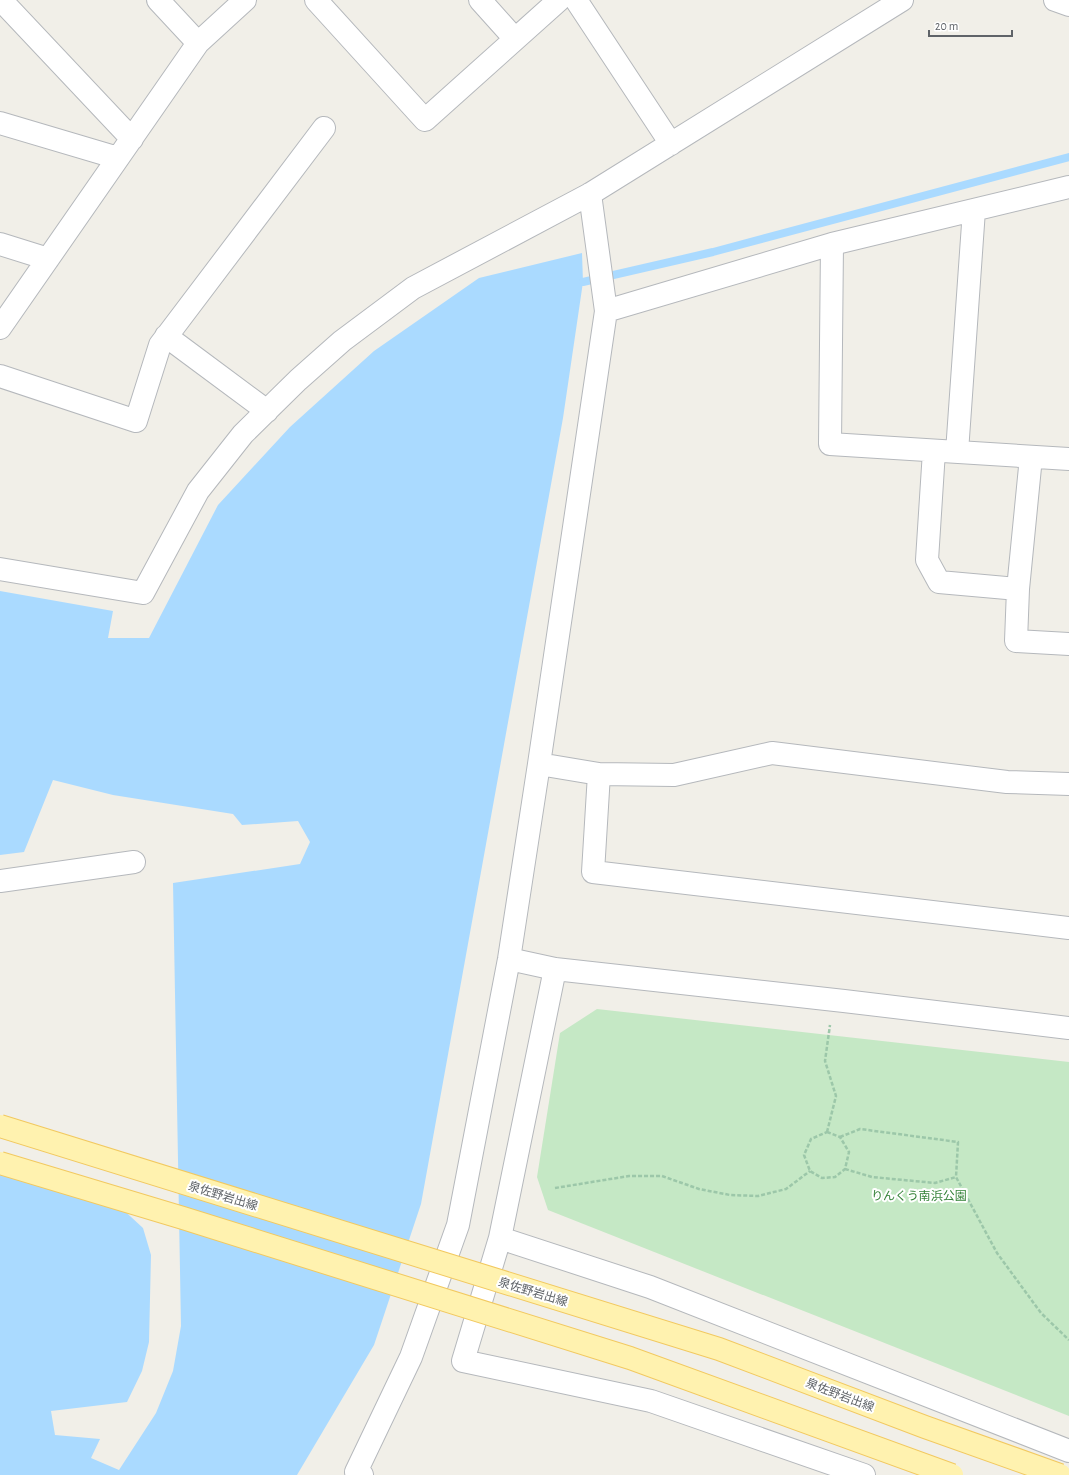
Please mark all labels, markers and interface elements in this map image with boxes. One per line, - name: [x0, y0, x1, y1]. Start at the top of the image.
- scale bar: [929, 12, 1012, 38]
- text: 20 m: [935, 20, 958, 32]
- street label: 泉佐野岩出線: [187, 1179, 259, 1212]
- park label: りんくう南浜公園: [871, 1189, 967, 1202]
- street label: 泉佐野岩出線: [497, 1275, 569, 1308]
- street label: 泉佐野岩出線: [804, 1376, 876, 1414]

